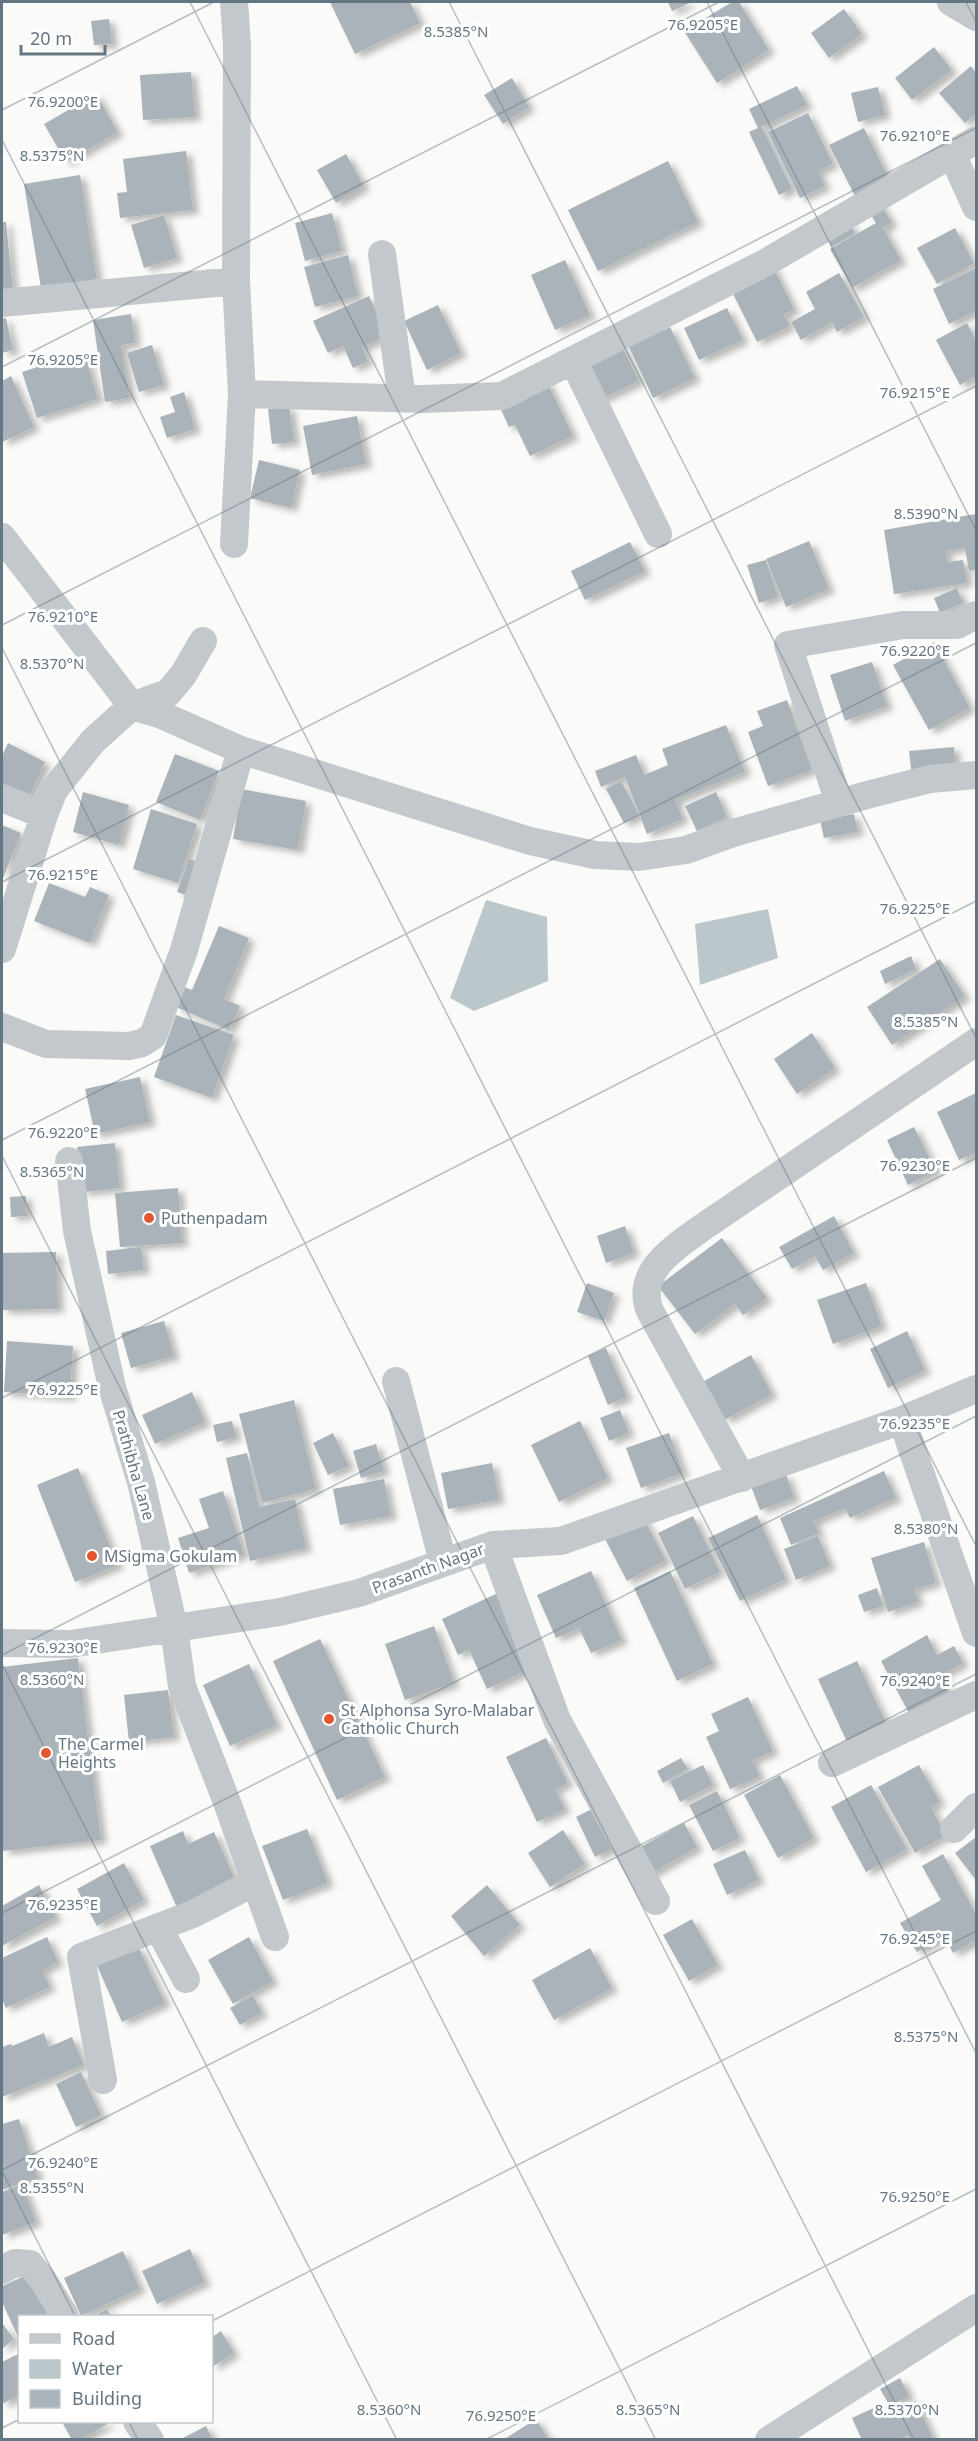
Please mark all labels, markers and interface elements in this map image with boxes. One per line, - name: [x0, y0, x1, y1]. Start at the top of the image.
- text: 76.9205°E: [668, 14, 738, 34]
- scale bar: [21, 18, 105, 56]
- text: 8.5385°N: [424, 21, 488, 41]
- text: 20 m: [30, 26, 72, 50]
- text: 76.9200°E: [28, 91, 98, 111]
- text: 76.9210°E: [880, 125, 950, 145]
- text: 8.5375°N: [20, 145, 84, 165]
- text: 76.9205°E: [28, 349, 98, 369]
- text: 76.9215°E: [880, 382, 950, 402]
- text: 8.5390°N: [894, 503, 958, 523]
- text: 76.9210°E: [28, 606, 98, 626]
- text: 76.9220°E: [880, 640, 950, 660]
- text: 8.5370°N: [20, 653, 84, 673]
- text: 76.9215°E: [28, 864, 98, 884]
- text: 76.9225°E: [880, 898, 950, 918]
- text: 8.5385°N: [894, 1011, 958, 1031]
- text: 76.9220°E: [28, 1122, 98, 1142]
- text: 76.9230°E: [880, 1155, 950, 1175]
- text: 8.5365°N: [20, 1161, 84, 1181]
- place label: Puthenpadam: [161, 1207, 268, 1229]
- marker: Puthenpadam: [142, 1211, 156, 1225]
- text: 76.9225°E: [28, 1379, 98, 1399]
- street label: Prathibha Lane: [108, 1407, 160, 1523]
- text: 76.9235°E: [880, 1413, 950, 1433]
- text: 8.5380°N: [894, 1518, 958, 1538]
- street label: Prasanth Nagar: [369, 1537, 488, 1598]
- place label: MSigma Gokulam: [104, 1545, 237, 1567]
- marker: MSigma Gokulam: [85, 1549, 99, 1563]
- text: 76.9230°E: [28, 1637, 98, 1657]
- text: 8.5360°N: [20, 1669, 84, 1689]
- text: 76.9240°E: [880, 1670, 950, 1690]
- place label: St Alphonsa Syro-Malabar Catholic Church: [341, 1699, 535, 1739]
- marker: St Alphonsa Syro-Malabar Catholic Church: [322, 1712, 336, 1726]
- place label: The Carmel Heights: [58, 1733, 144, 1773]
- marker: The Carmel Heights: [39, 1746, 53, 1760]
- text: 76.9235°E: [28, 1894, 98, 1914]
- text: 76.9245°E: [880, 1928, 950, 1948]
- text: 8.5375°N: [894, 2026, 958, 2046]
- text: 76.9240°E: [28, 2152, 98, 2172]
- text: 8.5355°N: [20, 2177, 84, 2197]
- text: 76.9250°E: [880, 2186, 950, 2206]
- legend: [18, 2315, 213, 2423]
- text: Road: [72, 2326, 115, 2350]
- text: Water: [72, 2356, 123, 2380]
- text: Building: [72, 2386, 142, 2410]
- text: 8.5360°N: [357, 2399, 421, 2419]
- text: 8.5365°N: [616, 2399, 680, 2419]
- text: 8.5370°N: [875, 2399, 939, 2419]
- text: 76.9250°E: [466, 2405, 536, 2425]

